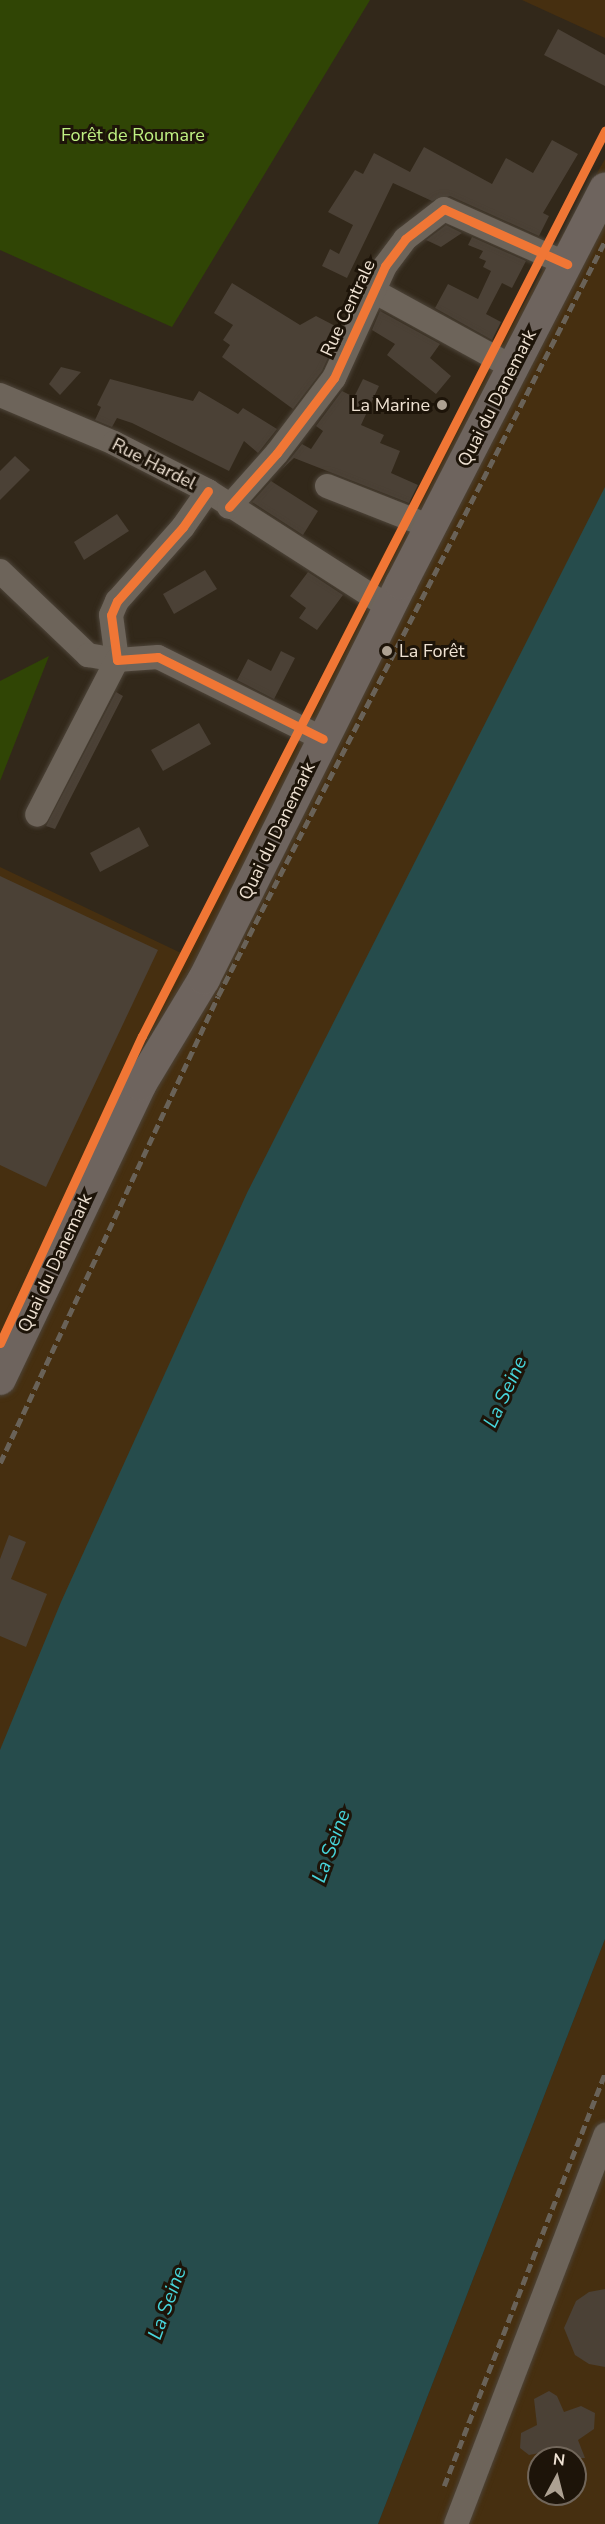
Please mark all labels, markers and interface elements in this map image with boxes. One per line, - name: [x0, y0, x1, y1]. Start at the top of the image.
- park label: Forêt de Roumare: [61, 124, 205, 146]
- street label: Rue Centrale: [316, 256, 380, 360]
- street label: Quai du Danemark: [453, 326, 541, 470]
- place label: La Marine: [351, 394, 430, 416]
- marker: La Marine: [435, 398, 449, 412]
- street label: Rue Hardel: [108, 434, 200, 494]
- place label: La Forêt: [399, 640, 465, 662]
- marker: La Forêt: [380, 644, 394, 658]
- street label: Quai du Danemark: [234, 759, 320, 903]
- street label: Quai du Danemark: [13, 1190, 97, 1336]
- water label: La Seine: [478, 1352, 532, 1432]
- water label: La Seine: [307, 1806, 355, 1886]
- water label: La Seine: [143, 2263, 191, 2343]
- north arrow: [527, 2446, 587, 2506]
- text: N: [552, 2448, 566, 2472]

